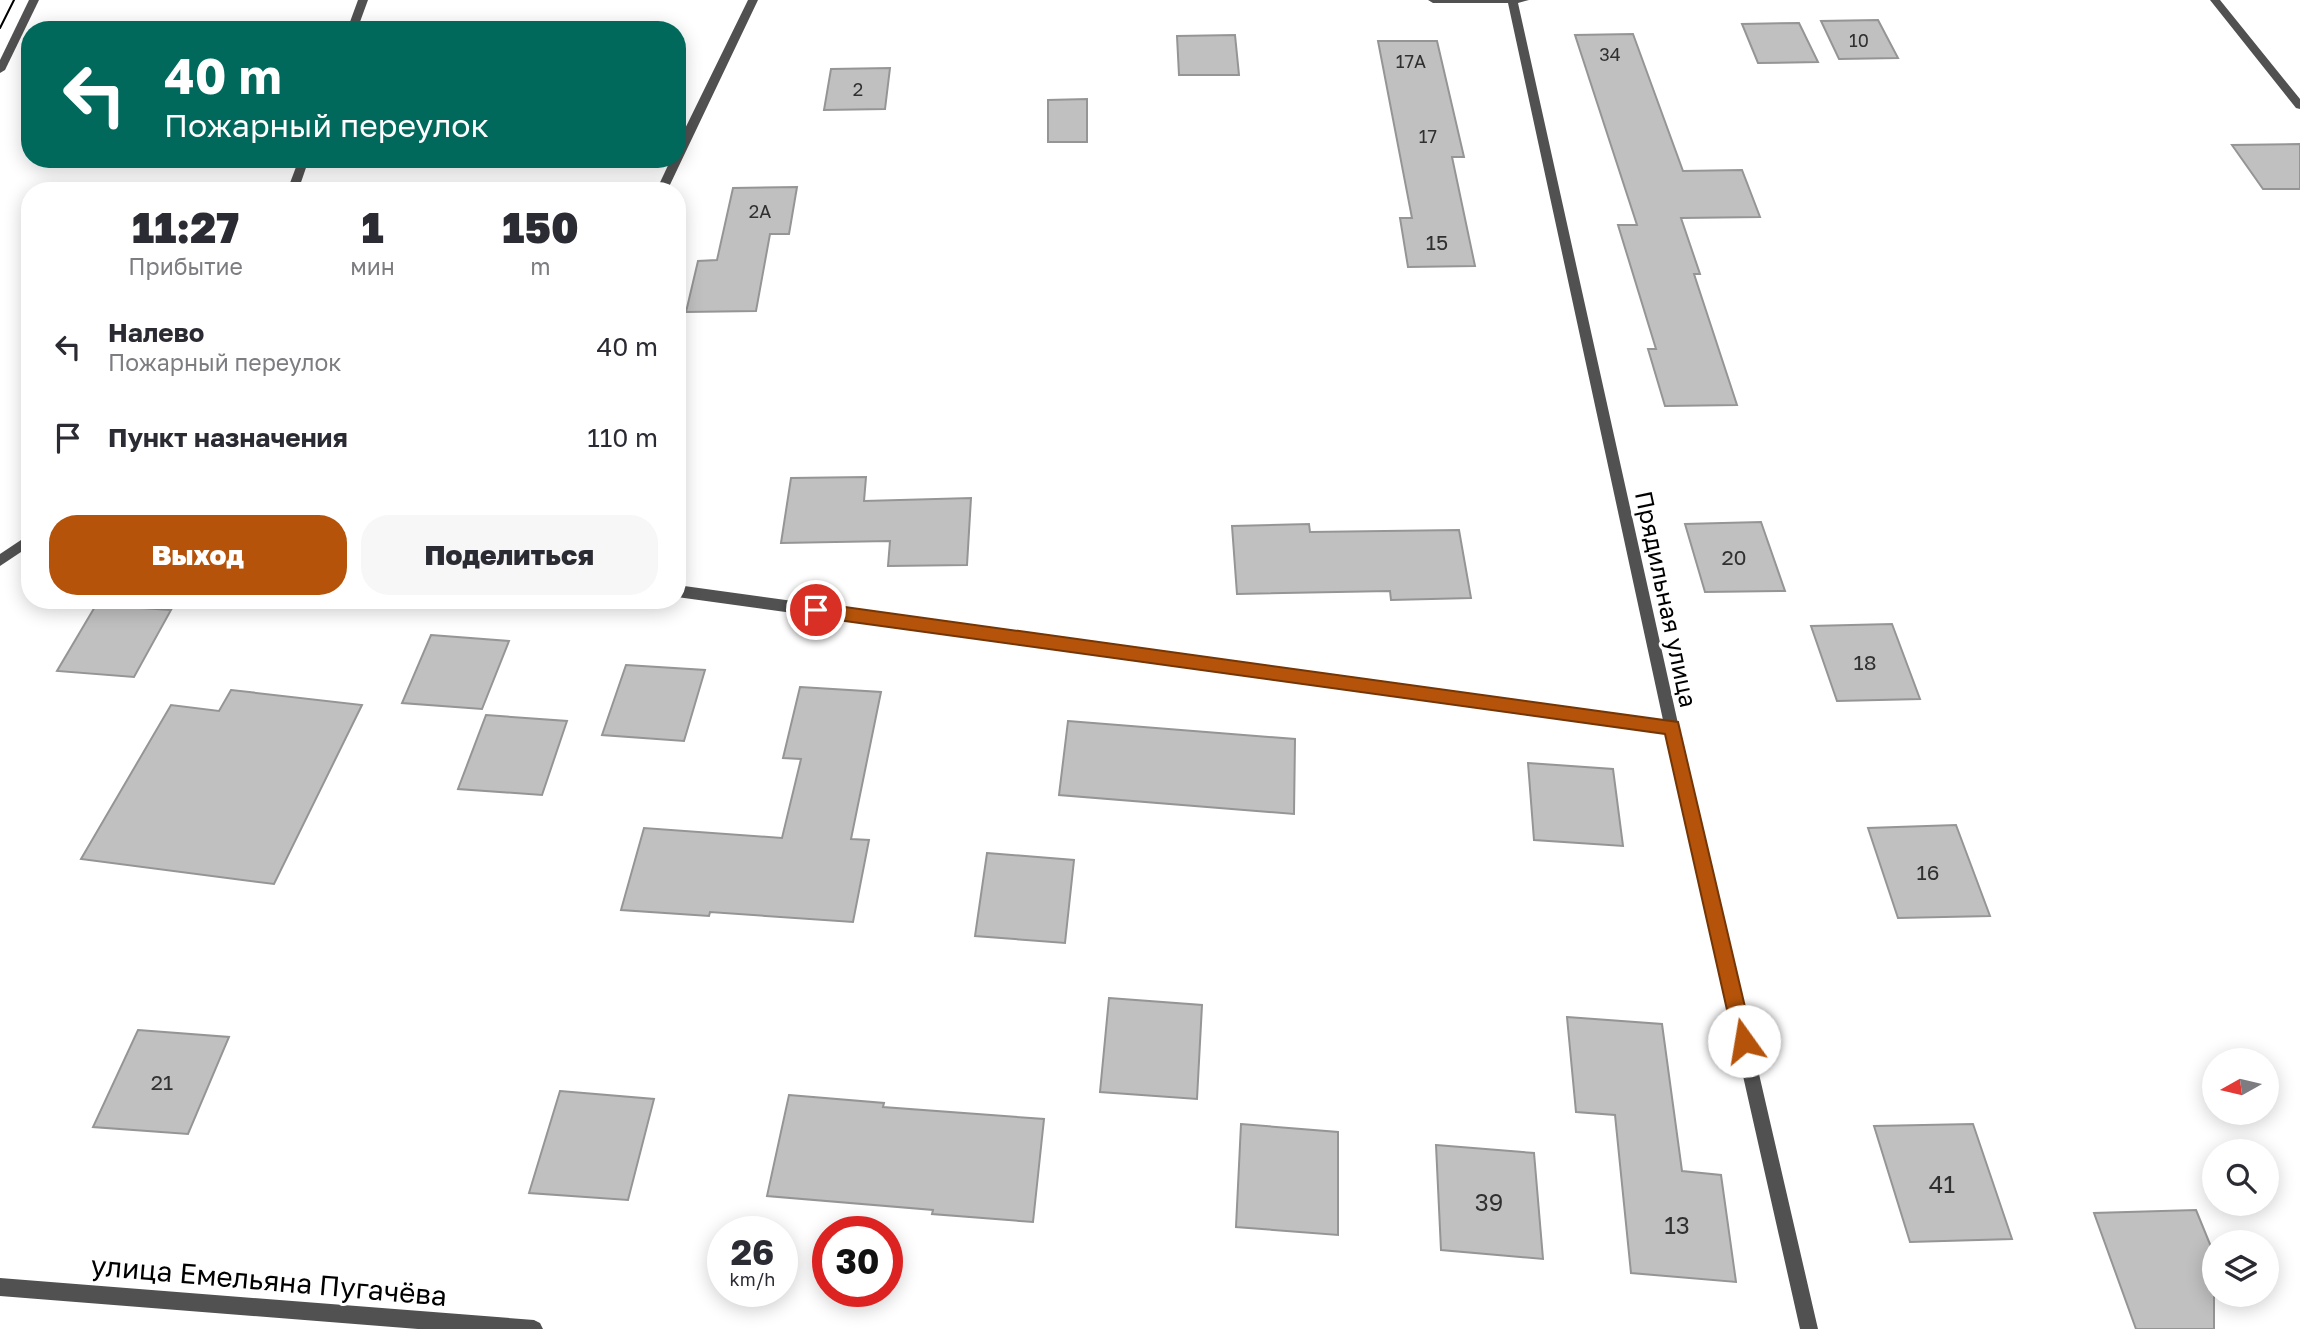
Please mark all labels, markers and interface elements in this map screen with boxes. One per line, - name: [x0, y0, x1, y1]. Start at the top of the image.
- house number: 10: [1849, 29, 1869, 51]
- house number: 34: [1599, 43, 1621, 65]
- text: 40 m: [164, 46, 282, 105]
- icon: left: [49, 49, 140, 140]
- house number: 17А: [1396, 50, 1426, 72]
- house number: 2: [853, 78, 863, 100]
- text: Пожарный переулок: [164, 106, 489, 144]
- house number: 17: [1419, 125, 1437, 147]
- house number: 2А: [749, 200, 771, 222]
- text: 11:27: [132, 202, 239, 252]
- text: 1: [361, 202, 384, 252]
- text: 150: [502, 202, 579, 252]
- house number: 15: [1426, 229, 1448, 255]
- text: Прибытие: [128, 252, 243, 280]
- text: мин: [350, 252, 395, 280]
- text: m: [530, 252, 551, 280]
- text: Налево: [108, 317, 204, 348]
- icon: left: [49, 328, 87, 366]
- text: 40 m: [597, 331, 658, 362]
- text: Пожарный переулок: [108, 348, 342, 376]
- icon: arrive: [49, 419, 87, 457]
- text: Пункт назначения: [108, 422, 348, 453]
- text: 110 m: [587, 422, 658, 453]
- street label: Прядильная улица: [1630, 488, 1704, 710]
- button: Выход: [49, 515, 347, 595]
- button: Поделиться: [361, 515, 658, 595]
- house number: 20: [1721, 544, 1747, 570]
- pin: [786, 580, 846, 640]
- icon: arrive: [797, 591, 835, 629]
- house number: 18: [1854, 649, 1877, 675]
- house number: 16: [1917, 859, 1939, 885]
- position arrow: [1707, 1004, 1781, 1078]
- north arrow: [2202, 1048, 2278, 1125]
- map controls: [2202, 1048, 2279, 1307]
- house number: 21: [151, 1069, 173, 1095]
- button: search: [2202, 1139, 2279, 1216]
- house number: 41: [1929, 1169, 1955, 1198]
- house number: 39: [1475, 1187, 1503, 1216]
- house number: 13: [1664, 1210, 1690, 1239]
- speed limit sign: 30: [812, 1216, 903, 1307]
- button: layers: [2202, 1230, 2279, 1307]
- text: 26: [731, 1231, 774, 1273]
- street label: улица Емельяна Пугачёва: [90, 1248, 448, 1312]
- text: km/h: [730, 1268, 775, 1290]

